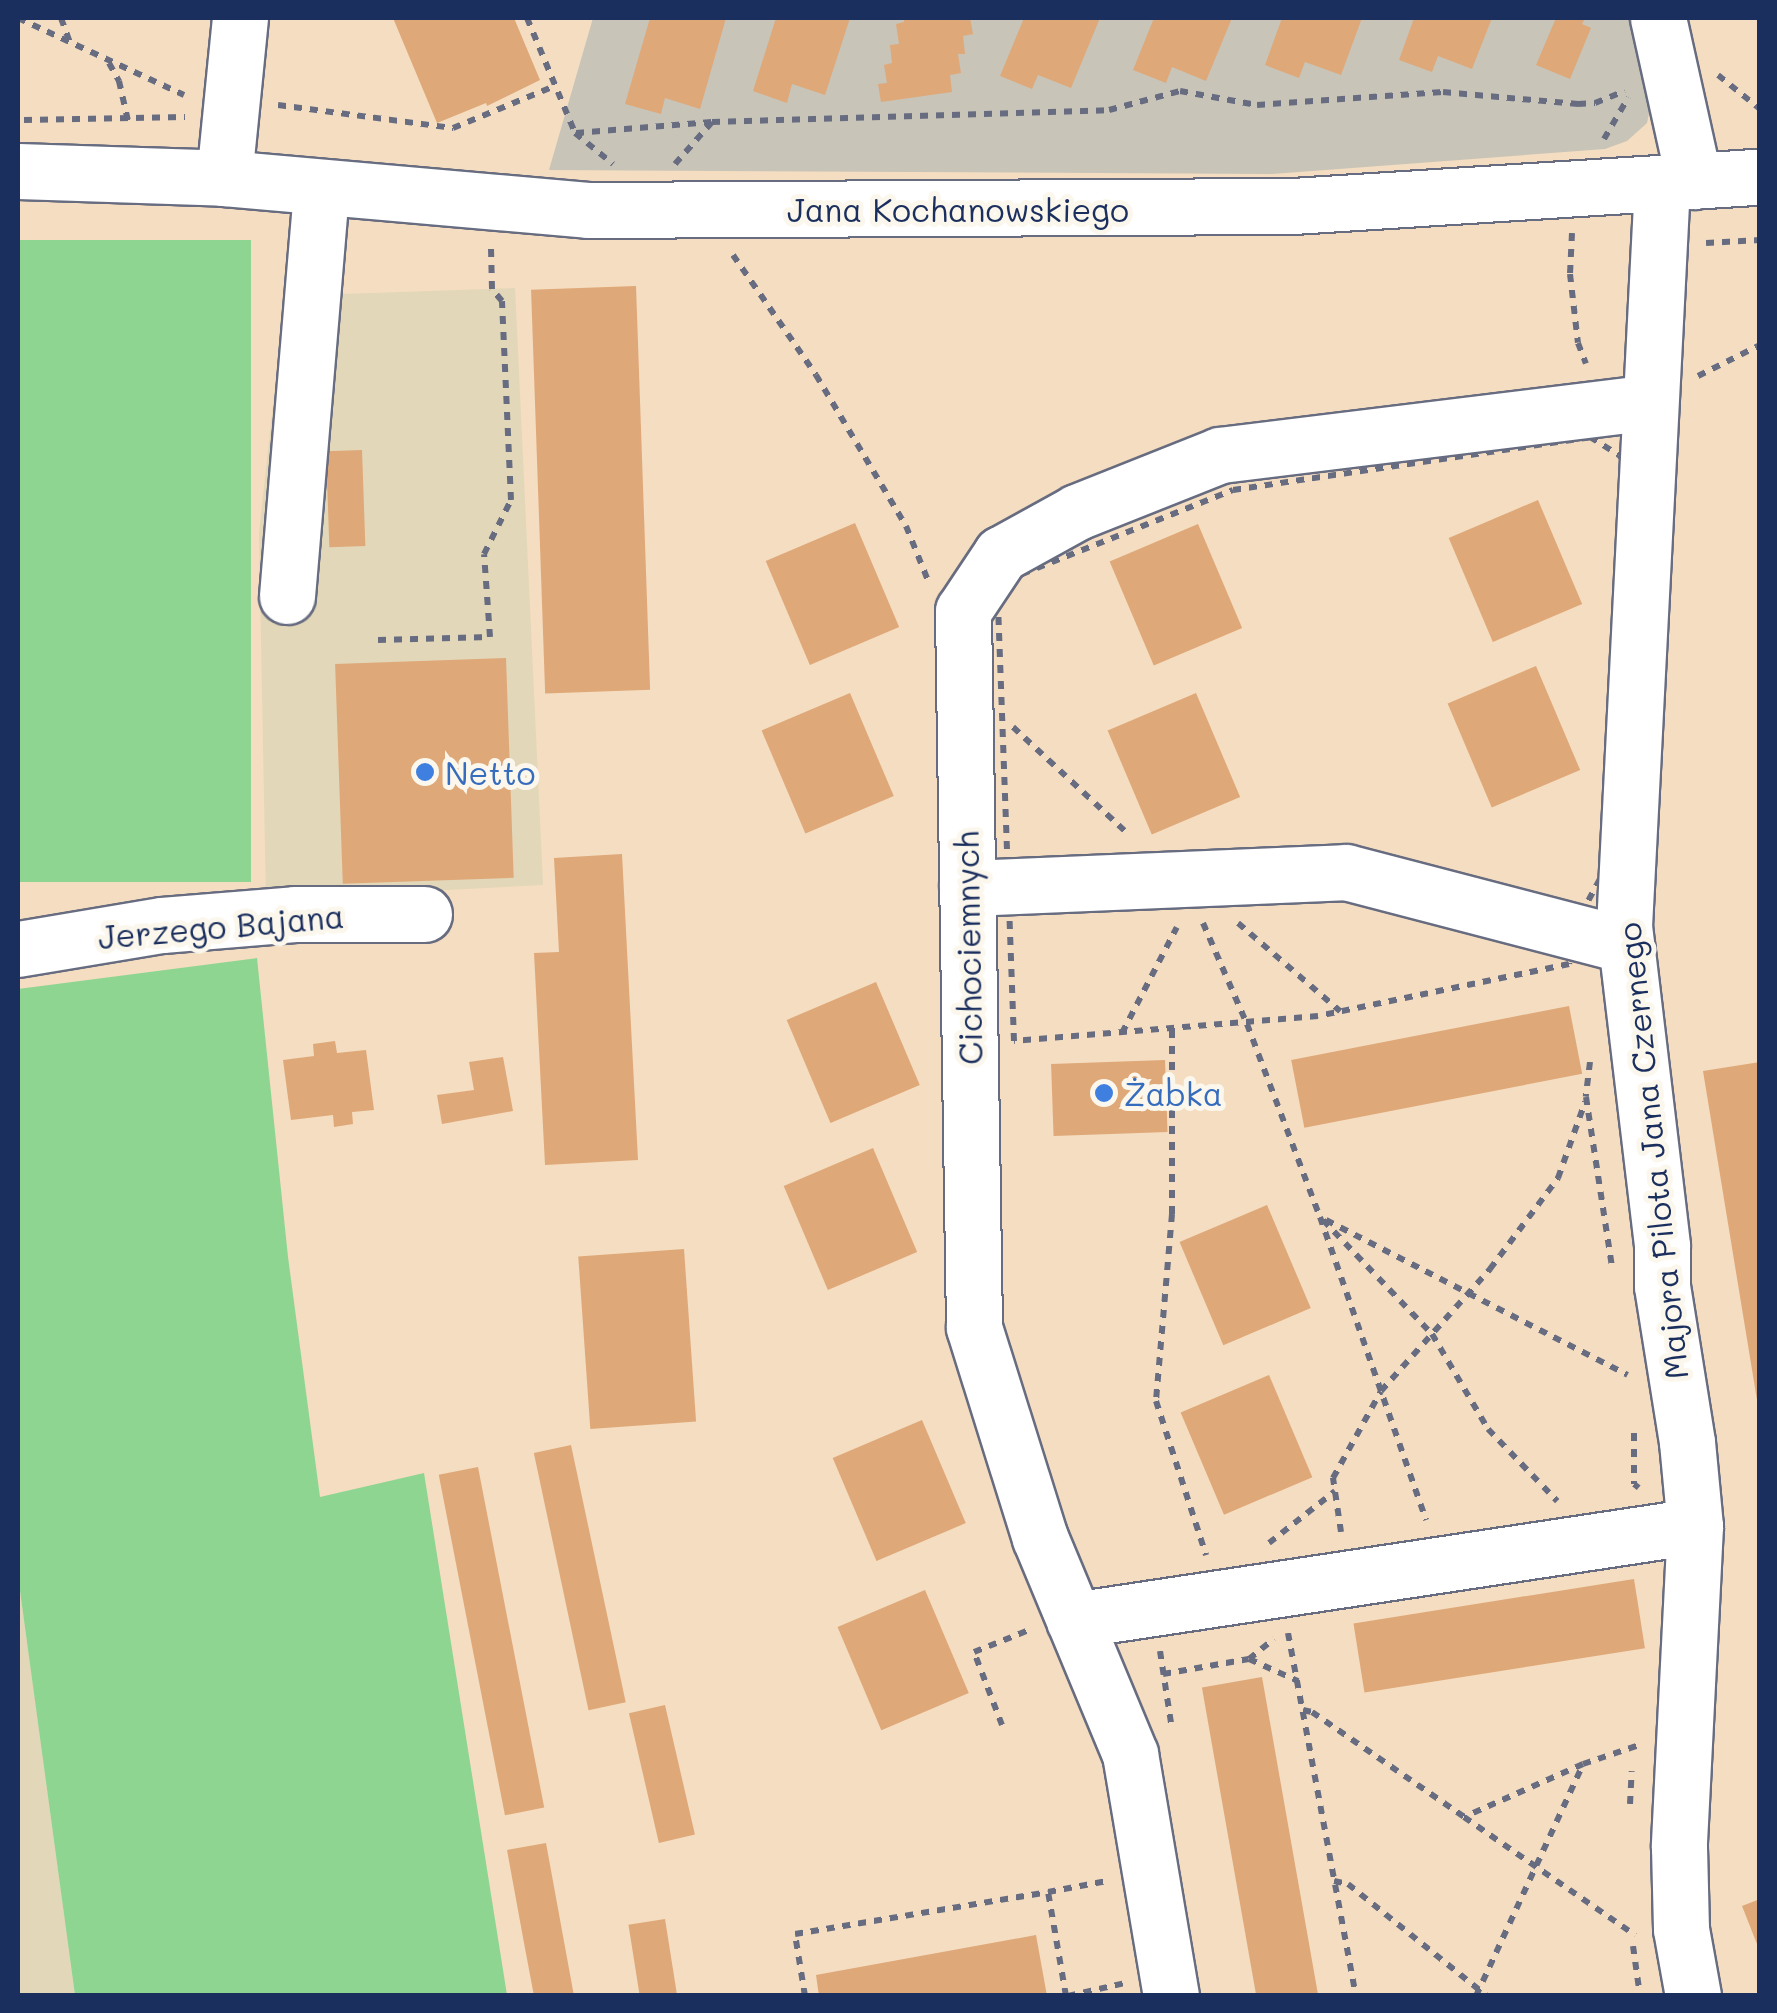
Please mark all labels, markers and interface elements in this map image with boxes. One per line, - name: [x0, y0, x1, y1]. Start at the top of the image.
- street label: Jana Kochanowskiego: [787, 190, 1129, 228]
- place label: Netto: [445, 753, 536, 791]
- marker: Netto: [414, 761, 436, 783]
- street label: Cichociemnych: [947, 831, 989, 1065]
- street label: Jerzego Bajana: [96, 896, 346, 956]
- street label: Majora Pilota Jana Czernego: [1609, 921, 1695, 1381]
- place label: Żabka: [1124, 1074, 1223, 1112]
- marker: Żabka: [1093, 1082, 1115, 1104]

